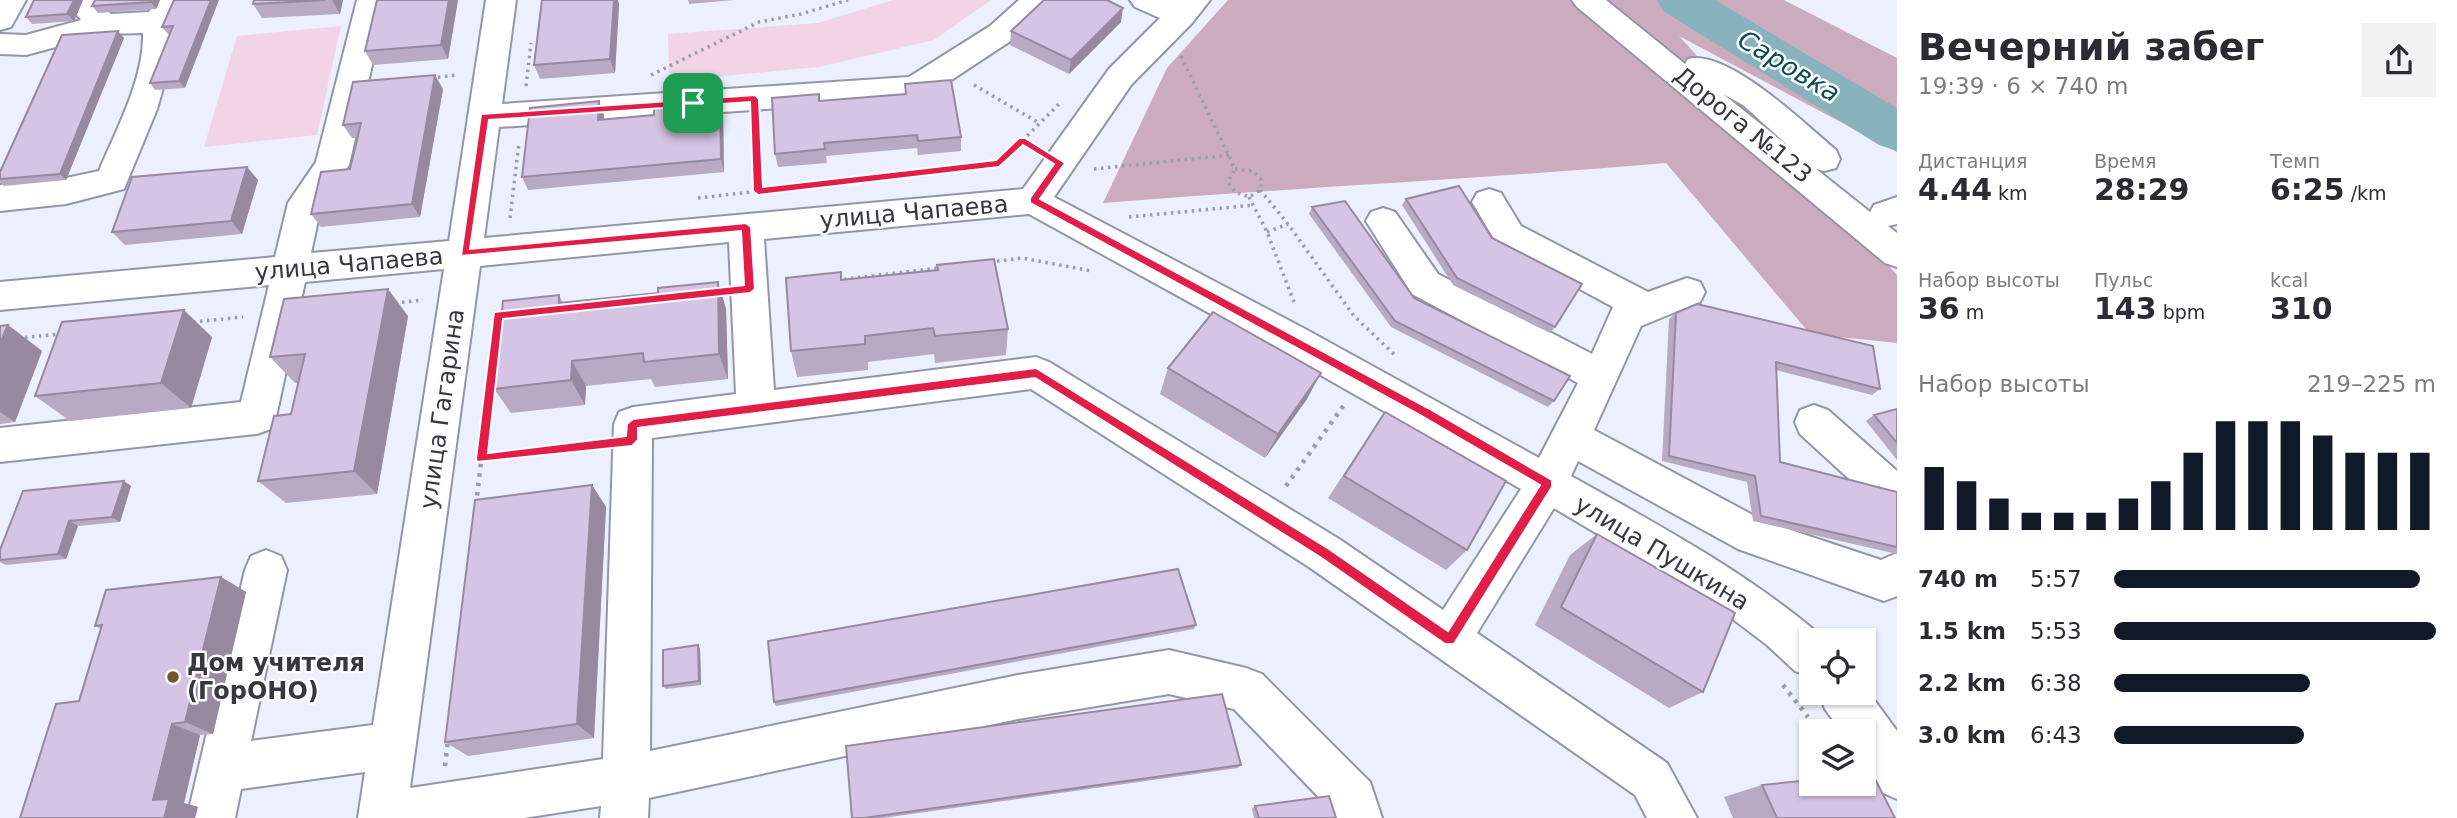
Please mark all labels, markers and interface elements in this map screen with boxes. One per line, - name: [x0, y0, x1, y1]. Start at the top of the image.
- button: share: [2362, 23, 2436, 97]
- water label: Саровка: [1733, 24, 1845, 108]
- text: Вечерний забег: [1918, 25, 2264, 69]
- street label: Дорога №123: [1668, 61, 1818, 189]
- pin: [663, 73, 723, 133]
- text: 19:39 · 6 × 740 m: [1918, 73, 2128, 99]
- icon: arrive: [674, 84, 712, 122]
- text: Дистанция: [1918, 150, 2027, 172]
- text: Время: [2094, 150, 2157, 172]
- text: Темп: [2270, 150, 2320, 172]
- text: 4.44: [1918, 172, 1992, 207]
- text: 28:29: [2094, 172, 2190, 207]
- text: 6:25: [2270, 172, 2345, 207]
- text: km: [1992, 182, 2028, 204]
- text: /km: [2345, 182, 2387, 204]
- street label: улица Чапаева: [819, 190, 1009, 234]
- street label: улица Чапаева: [254, 242, 444, 286]
- text: Набор высоты: [1918, 269, 2060, 291]
- text: Пульс: [2094, 269, 2153, 291]
- text: kcal: [2270, 269, 2308, 291]
- text: 36: [1918, 291, 1960, 326]
- text: 143: [2094, 291, 2157, 326]
- text: 310: [2270, 291, 2333, 326]
- text: m: [1960, 301, 1984, 323]
- text: bpm: [2157, 301, 2205, 323]
- street label: улица Гагарина: [414, 307, 470, 511]
- text: Набор высоты: [1918, 371, 2090, 397]
- text: 219–225 m: [2307, 371, 2436, 397]
- street label: улица Пушкина: [1570, 490, 1754, 616]
- text: 740 m: [1918, 566, 1998, 592]
- text: 5:57: [2030, 566, 2082, 592]
- text: 1.5 km: [1918, 618, 2006, 644]
- text: 5:53: [2030, 618, 2082, 644]
- map controls: [1799, 628, 1876, 796]
- button: locate: [1799, 628, 1876, 705]
- place label: Дом учителя (ГорОНО): [187, 649, 365, 705]
- marker: Дом учителя (ГорОНО): [165, 669, 181, 685]
- text: 2.2 km: [1918, 670, 2006, 696]
- text: 6:38: [2030, 670, 2082, 696]
- button: layers: [1799, 719, 1876, 796]
- text: 3.0 km: [1918, 722, 2006, 748]
- text: 6:43: [2030, 722, 2082, 748]

